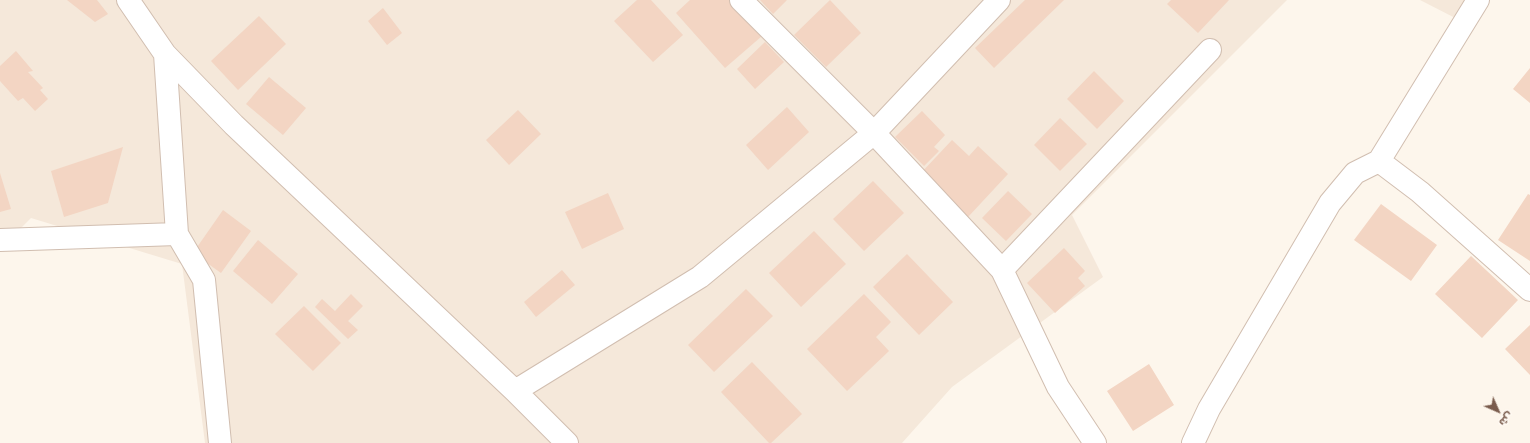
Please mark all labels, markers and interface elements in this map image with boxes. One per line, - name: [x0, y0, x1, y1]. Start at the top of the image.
- north arrow: [1478, 391, 1518, 431]
- text: ش: [1496, 408, 1517, 430]

